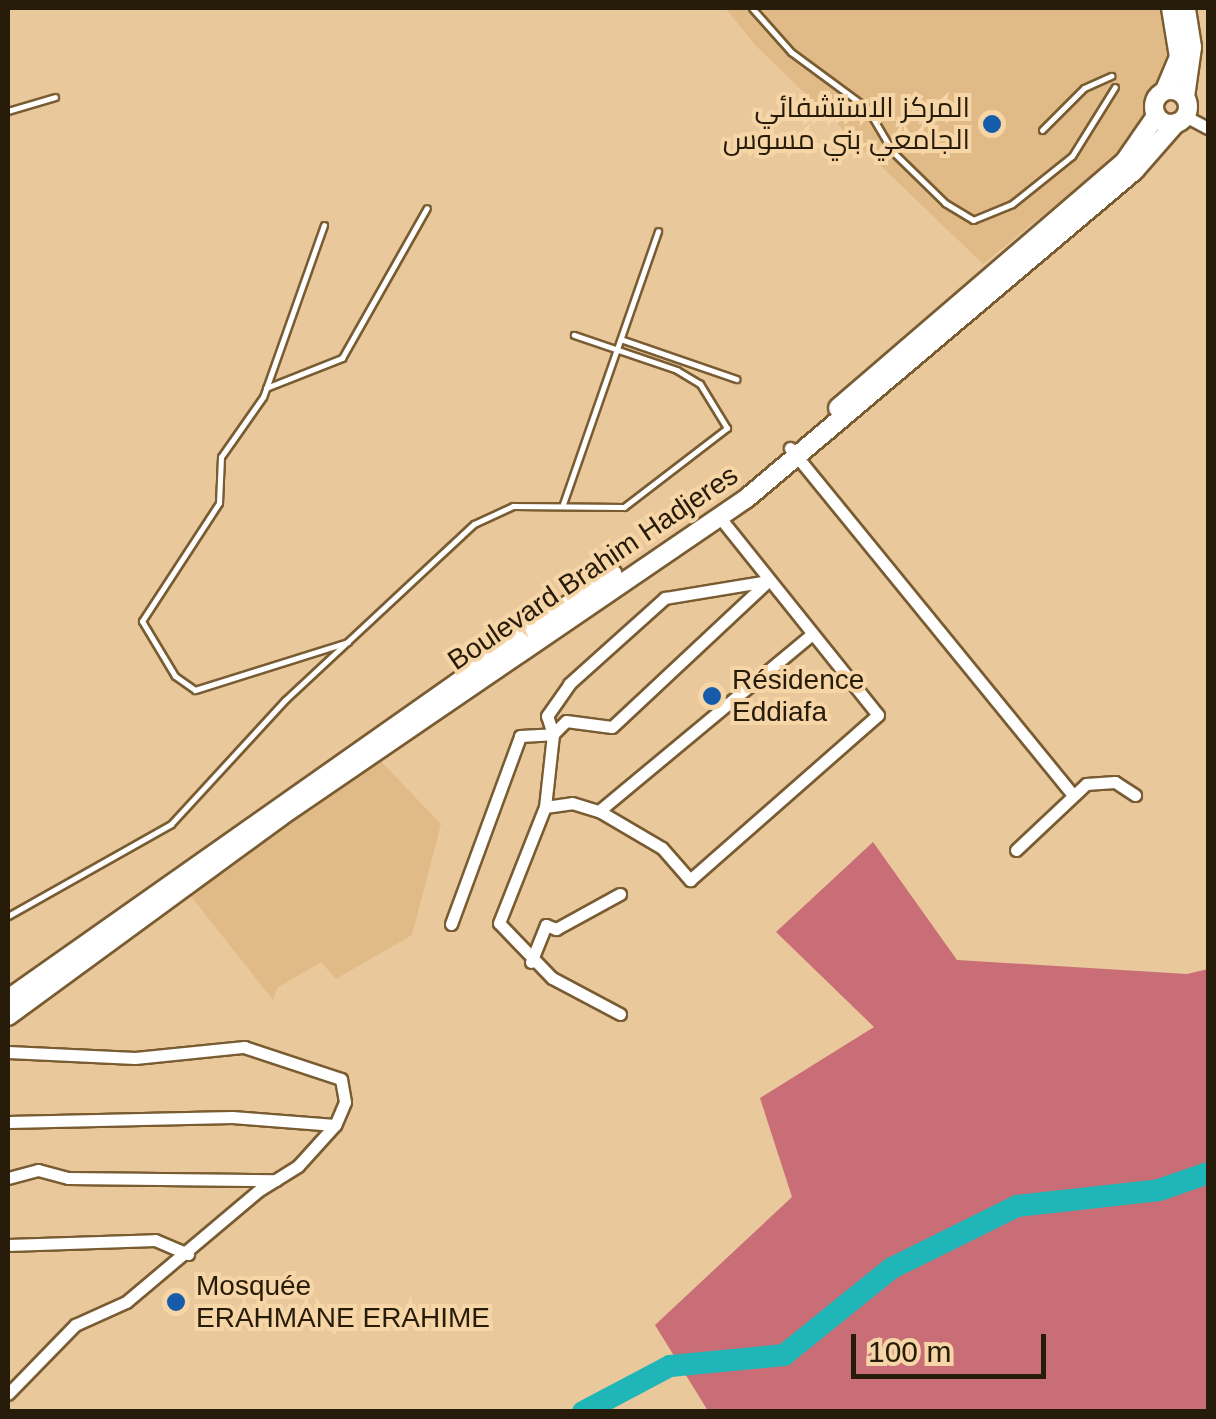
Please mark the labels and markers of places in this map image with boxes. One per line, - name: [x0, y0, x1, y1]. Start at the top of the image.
- place label: المركز الاستشفائي الجامعي بني مسوس: [723, 91, 970, 157]
- marker: المركز الاستشفائي الجامعي بني مسوس: [979, 111, 1005, 137]
- place label: Résidence Eddiafa: [732, 663, 864, 729]
- marker: Résidence Eddiafa: [701, 685, 723, 707]
- place label: Mosquée ERAHMANE ERAHIME: [196, 1269, 490, 1335]
- marker: Mosquée ERAHMANE ERAHIME: [165, 1291, 187, 1313]

